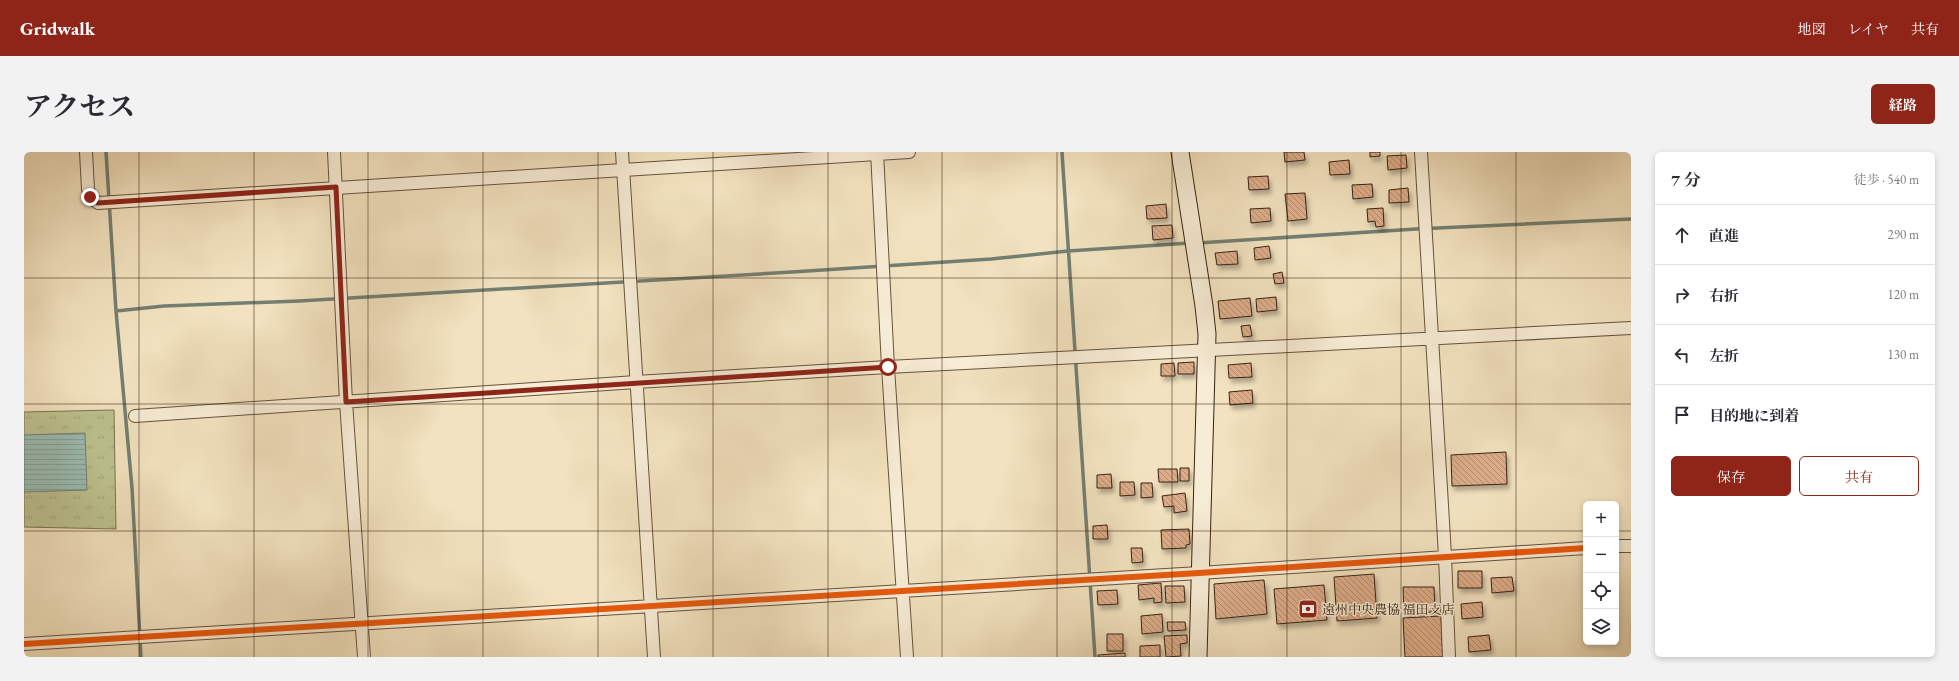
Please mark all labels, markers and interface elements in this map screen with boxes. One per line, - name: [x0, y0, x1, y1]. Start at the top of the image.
- text: Gridwalk: [20, 16, 95, 41]
- text: 地図: [1798, 20, 1826, 38]
- text: レイヤ: [1848, 20, 1889, 38]
- text: 共有: [1911, 20, 1939, 38]
- button: 経路: [1871, 84, 1935, 124]
- text: アクセス: [24, 88, 135, 124]
- text: 7 分: [1671, 169, 1701, 191]
- text: 徒歩 · 540 m: [1854, 171, 1919, 188]
- route end: [81, 188, 99, 206]
- icon: ahead: [1671, 224, 1693, 246]
- text: 直進: [1709, 226, 1739, 245]
- text: 290 m: [1888, 226, 1919, 243]
- icon: right: [1671, 284, 1693, 306]
- text: 右折: [1709, 286, 1739, 305]
- text: 120 m: [1888, 286, 1919, 303]
- icon: left: [1671, 344, 1693, 366]
- text: 左折: [1709, 346, 1739, 365]
- text: 130 m: [1888, 346, 1919, 363]
- route start: [879, 358, 897, 376]
- icon: arrive: [1671, 404, 1693, 426]
- text: 目的地に到着: [1709, 406, 1799, 425]
- button: 保存: [1671, 456, 1791, 496]
- button: 共有: [1799, 456, 1919, 496]
- map controls: [1583, 501, 1619, 645]
- button: +: [1583, 501, 1619, 537]
- button: −: [1583, 537, 1619, 573]
- button: locate: [1583, 573, 1619, 609]
- bank icon: 遠州中央農協 福田支店: [1297, 598, 1319, 620]
- place label: 遠州中央農協 福田支店: [1322, 601, 1455, 618]
- button: layers: [1583, 609, 1619, 645]

